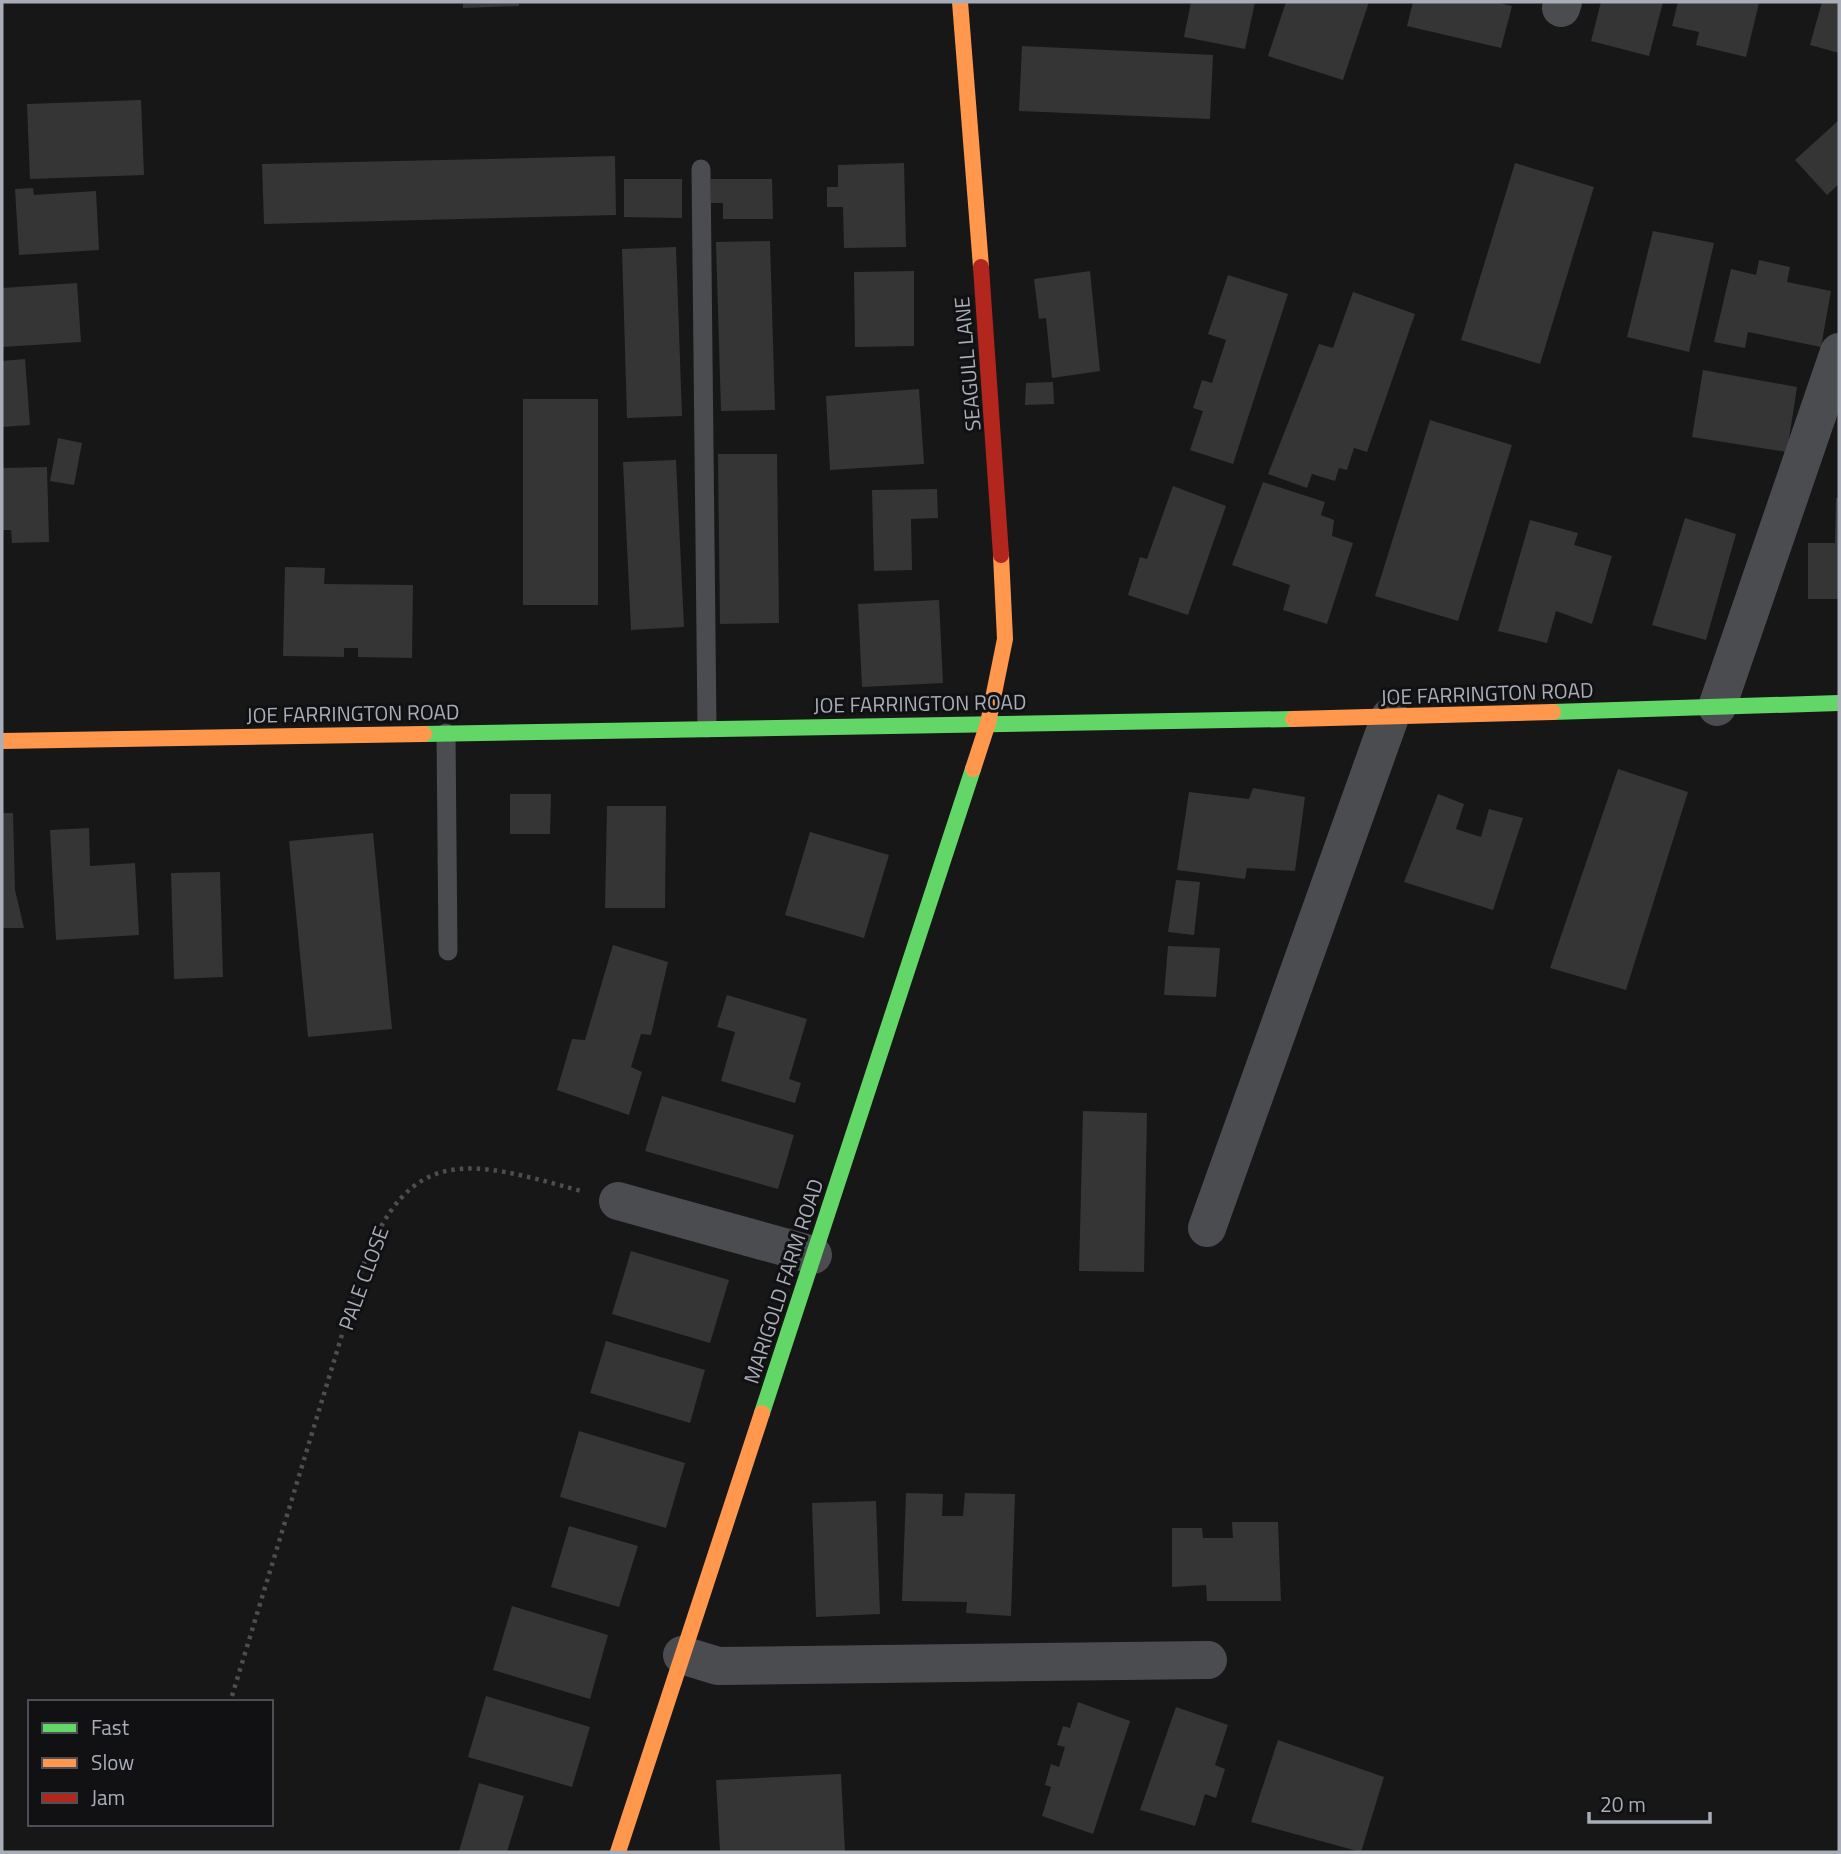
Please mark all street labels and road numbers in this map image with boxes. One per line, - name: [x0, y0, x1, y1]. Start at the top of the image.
- street label: SEAGULL LANE: [945, 295, 989, 433]
- street label: JOE FARRINGTON ROAD: [1380, 673, 1594, 713]
- street label: JOE FARRINGTON ROAD: [813, 685, 1027, 721]
- street label: JOE FARRINGTON ROAD: [246, 695, 460, 731]
- street label: MARIGOLD FARM ROAD: [735, 1174, 831, 1388]
- street label: PALE CLOSE: [329, 1222, 397, 1334]

